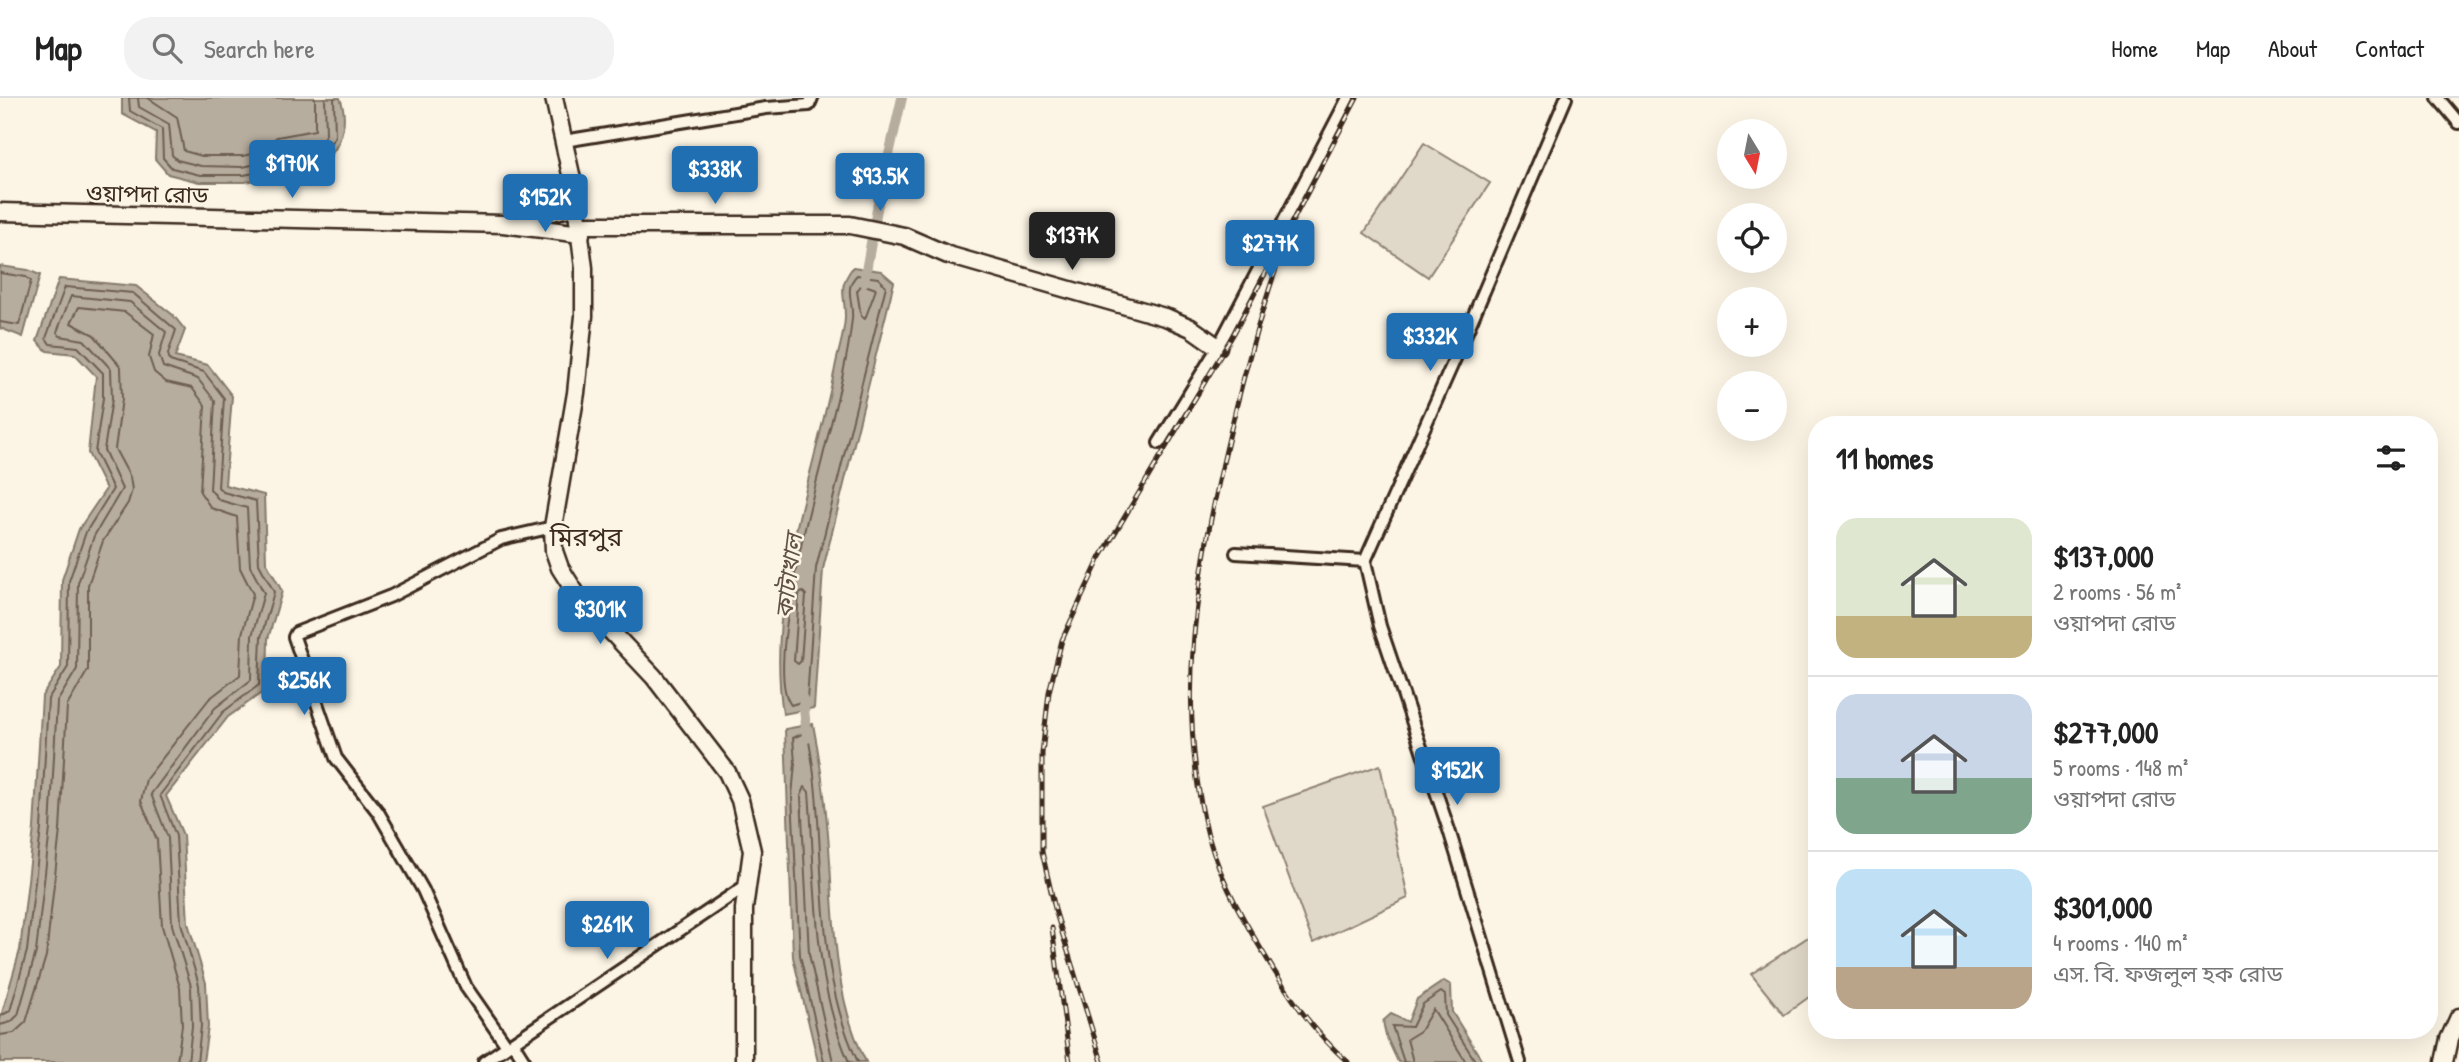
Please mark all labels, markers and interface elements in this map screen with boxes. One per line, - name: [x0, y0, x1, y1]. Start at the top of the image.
- search box: [124, 17, 614, 80]
- text: Map: [35, 26, 82, 70]
- icon: search: [148, 29, 186, 67]
- text: Search here: [204, 31, 315, 66]
- text: Home: [2111, 32, 2158, 64]
- text: Map: [2196, 32, 2230, 64]
- text: About: [2268, 32, 2317, 64]
- text: Contact: [2355, 32, 2424, 64]
- north arrow: [1717, 119, 1787, 189]
- map controls: [1717, 119, 1787, 441]
- pin: $170K: [243, 140, 341, 200]
- pin: $338K: [666, 146, 764, 206]
- text: $170K: [265, 147, 319, 178]
- text: $338K: [688, 153, 742, 184]
- pin: $93.5K: [823, 153, 937, 213]
- text: $93.5K: [851, 160, 909, 191]
- pin: $152K: [496, 174, 594, 234]
- street label: ওয়াপদা রোড: [85, 177, 209, 210]
- text: $152K: [519, 181, 571, 212]
- button: locate: [1717, 203, 1787, 273]
- pin: $137K: [1023, 212, 1121, 272]
- text: $137K: [1045, 219, 1099, 250]
- pin: $277K: [1221, 220, 1319, 280]
- text: $277K: [1241, 227, 1299, 258]
- button: +: [1717, 287, 1787, 357]
- pin: $332K: [1381, 314, 1479, 373]
- text: $332K: [1402, 320, 1458, 351]
- button: −: [1717, 371, 1787, 441]
- text: 11 homes: [1836, 438, 1933, 478]
- icon: filters: [2372, 439, 2410, 477]
- district label: মিরপুর: [549, 519, 623, 554]
- water label: কাটাখাল: [767, 527, 810, 620]
- text: $137,000: [2053, 536, 2154, 576]
- icon: home: [1892, 546, 1976, 630]
- text: 2 rooms · 56 m²: [2053, 576, 2181, 607]
- pin: $301K: [551, 587, 649, 646]
- text: $301K: [574, 593, 626, 624]
- text: ওয়াপদা রোড: [2053, 607, 2176, 638]
- pin: $256K: [255, 658, 353, 717]
- text: $256K: [277, 664, 331, 695]
- text: $277,000: [2053, 712, 2158, 752]
- icon: home: [1892, 722, 1976, 806]
- pin: $152K: [1408, 748, 1506, 807]
- text: 5 rooms · 148 m²: [2053, 752, 2188, 783]
- text: $152K: [1431, 754, 1483, 785]
- text: ওয়াপদা রোড: [2053, 783, 2176, 814]
- text: $301,000: [2053, 887, 2152, 927]
- icon: home: [1892, 897, 1976, 981]
- pin: $261K: [558, 902, 656, 961]
- text: $261K: [581, 908, 633, 939]
- text: 4 rooms · 140 m²: [2053, 927, 2187, 958]
- text: এস. বি. ফজলুল হক রোড: [2053, 958, 2283, 989]

